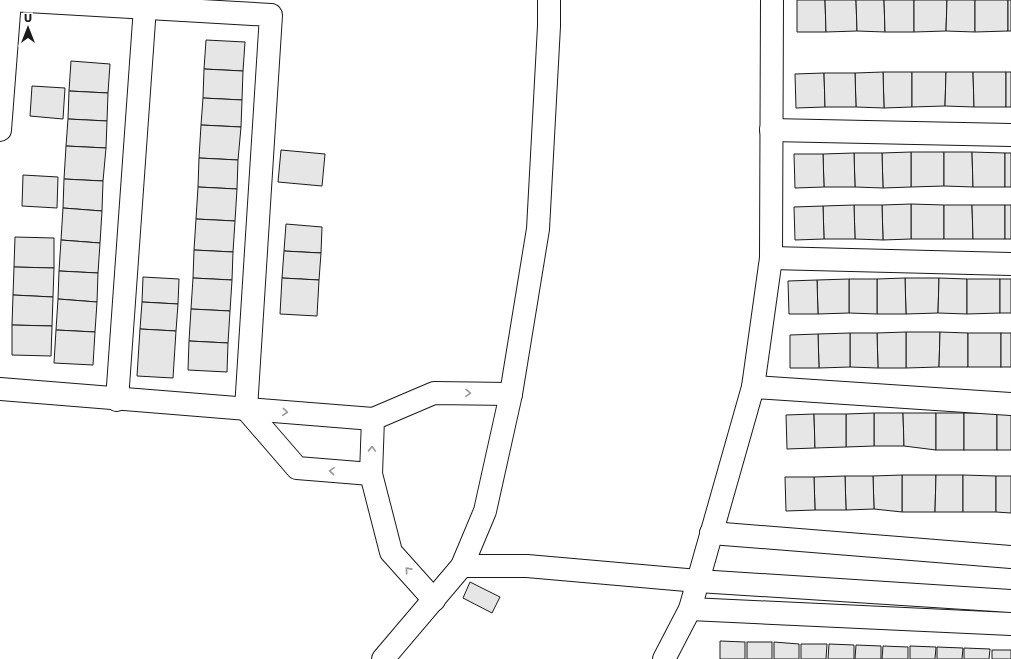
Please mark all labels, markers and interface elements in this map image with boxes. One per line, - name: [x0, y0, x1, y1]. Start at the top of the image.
- north arrow: [8, 8, 48, 48]
- text: U: [24, 11, 32, 24]
- one-way arrow: [465, 389, 471, 398]
- one-way arrow: [282, 408, 288, 417]
- one-way arrow: [368, 446, 377, 452]
- one-way arrow: [329, 467, 335, 476]
- one-way arrow: [405, 568, 412, 575]

